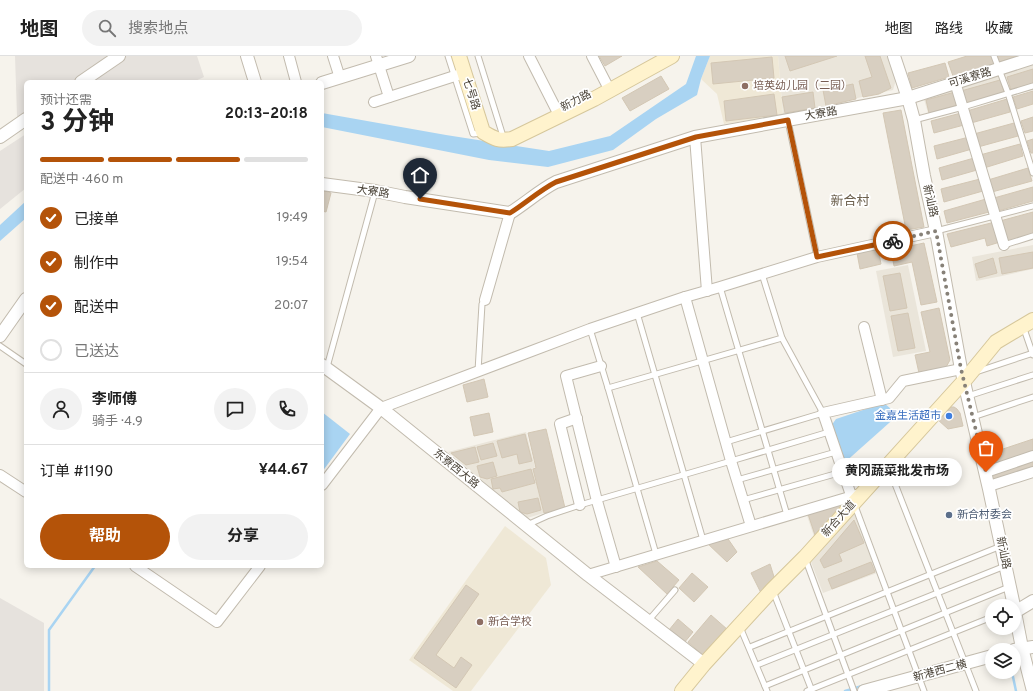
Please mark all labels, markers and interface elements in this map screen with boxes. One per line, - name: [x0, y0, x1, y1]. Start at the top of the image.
- search box: [82, 10, 362, 46]
- icon: search: [96, 17, 118, 39]
- text: 地图: [20, 18, 58, 42]
- text: 搜索地点: [128, 20, 188, 39]
- text: 地图: [885, 21, 913, 38]
- text: 路线: [935, 21, 963, 38]
- text: 收藏: [985, 21, 1013, 38]
- street label: 可溪寮路: [947, 65, 993, 91]
- street label: 七号路: [459, 76, 483, 112]
- place label: 培英幼儿园（二园）: [753, 79, 852, 93]
- marker: 培英幼儿园（二园）: [740, 81, 750, 91]
- street label: 新力路: [558, 87, 594, 115]
- text: 预计还需: [40, 93, 92, 109]
- street label: 大寮路: [804, 104, 838, 124]
- text: 20:13–20:18: [225, 105, 308, 124]
- text: 3 分钟: [40, 107, 114, 140]
- pin: [403, 158, 437, 199]
- icon: home: [409, 164, 431, 186]
- text: 配送中 · 460 m: [40, 172, 123, 188]
- street label: 大寮路: [356, 183, 390, 201]
- street label: 新汕路: [919, 183, 941, 219]
- district label: 新合村: [830, 193, 870, 210]
- icon: check: [40, 207, 62, 229]
- text: 19:49: [277, 210, 308, 226]
- text: 已接单: [74, 211, 119, 230]
- courier: [873, 221, 913, 261]
- icon: bike: [882, 230, 904, 252]
- icon: check: [40, 251, 62, 273]
- text: 19:54: [276, 254, 308, 270]
- text: 制作中: [74, 255, 119, 274]
- icon: check: [40, 295, 62, 317]
- text: 20:07: [274, 298, 308, 314]
- text: 配送中: [74, 299, 119, 318]
- text: 已送达: [74, 343, 119, 362]
- button: person: [40, 388, 82, 430]
- button: chat: [214, 388, 256, 430]
- button: phone: [266, 388, 308, 430]
- text: 李师傅: [92, 391, 137, 410]
- place label: 金嘉生活超市: [875, 409, 941, 423]
- marker: 金嘉生活超市: [944, 411, 954, 421]
- text: 骑手 · 4.9: [92, 414, 143, 430]
- pin: [969, 431, 1003, 472]
- icon: bag: [975, 437, 997, 459]
- street label: 东寮西大路: [430, 446, 482, 492]
- callout: 黄冈蔬菜批发市场: [832, 458, 962, 486]
- text: ¥44.67: [259, 461, 308, 480]
- text: 订单 #1190: [40, 463, 113, 482]
- text: 黄冈蔬菜批发市场: [845, 464, 949, 480]
- street label: 新合大道: [819, 498, 859, 540]
- place label: 新合村委会: [957, 508, 1012, 522]
- marker: 新合村委会: [944, 510, 954, 520]
- button: 帮助: [40, 514, 170, 560]
- button: 分享: [178, 514, 308, 560]
- street label: 新汕路: [993, 535, 1013, 571]
- map controls: [985, 599, 1021, 679]
- button: locate: [985, 599, 1021, 635]
- place label: 新合学校: [488, 615, 532, 629]
- marker: 新合学校: [475, 617, 485, 627]
- button: layers: [985, 643, 1021, 679]
- street label: 新港西二横: [912, 657, 968, 685]

